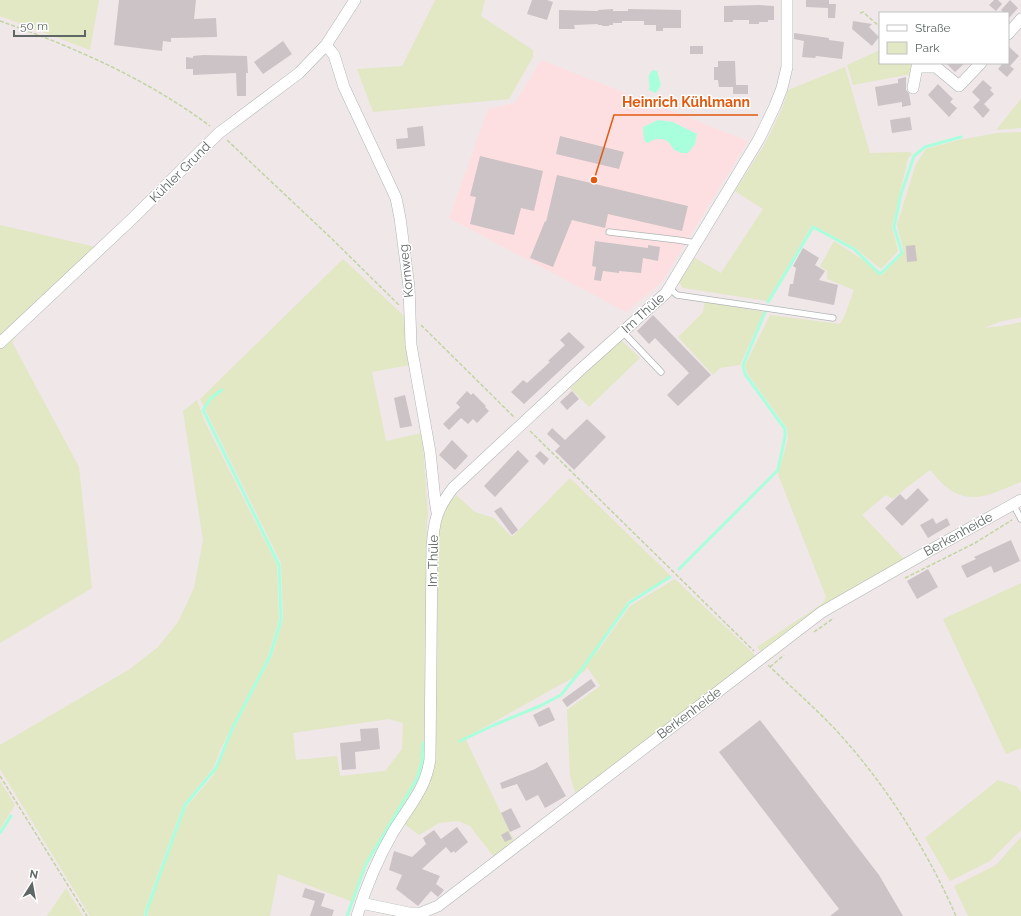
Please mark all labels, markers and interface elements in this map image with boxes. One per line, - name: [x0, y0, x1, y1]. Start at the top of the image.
- scale bar: [14, 12, 85, 38]
- legend: [879, 12, 1009, 64]
- text: 50 m: [20, 19, 48, 33]
- text: Straße: [915, 21, 951, 35]
- text: Park: [915, 41, 940, 55]
- callout: Heinrich Kühlmann: [614, 89, 758, 115]
- text: Heinrich Kühlmann: [622, 94, 750, 110]
- street label: Kühler Grund: [147, 139, 213, 205]
- street label: Kornweg: [396, 244, 416, 298]
- street label: Im Thüle: [618, 290, 668, 336]
- street label: Berkenheide: [921, 509, 995, 559]
- street label: Im Thüle: [425, 534, 441, 587]
- street label: Berkenheide: [654, 684, 724, 742]
- north arrow: [12, 864, 52, 904]
- text: N: [28, 867, 39, 882]

